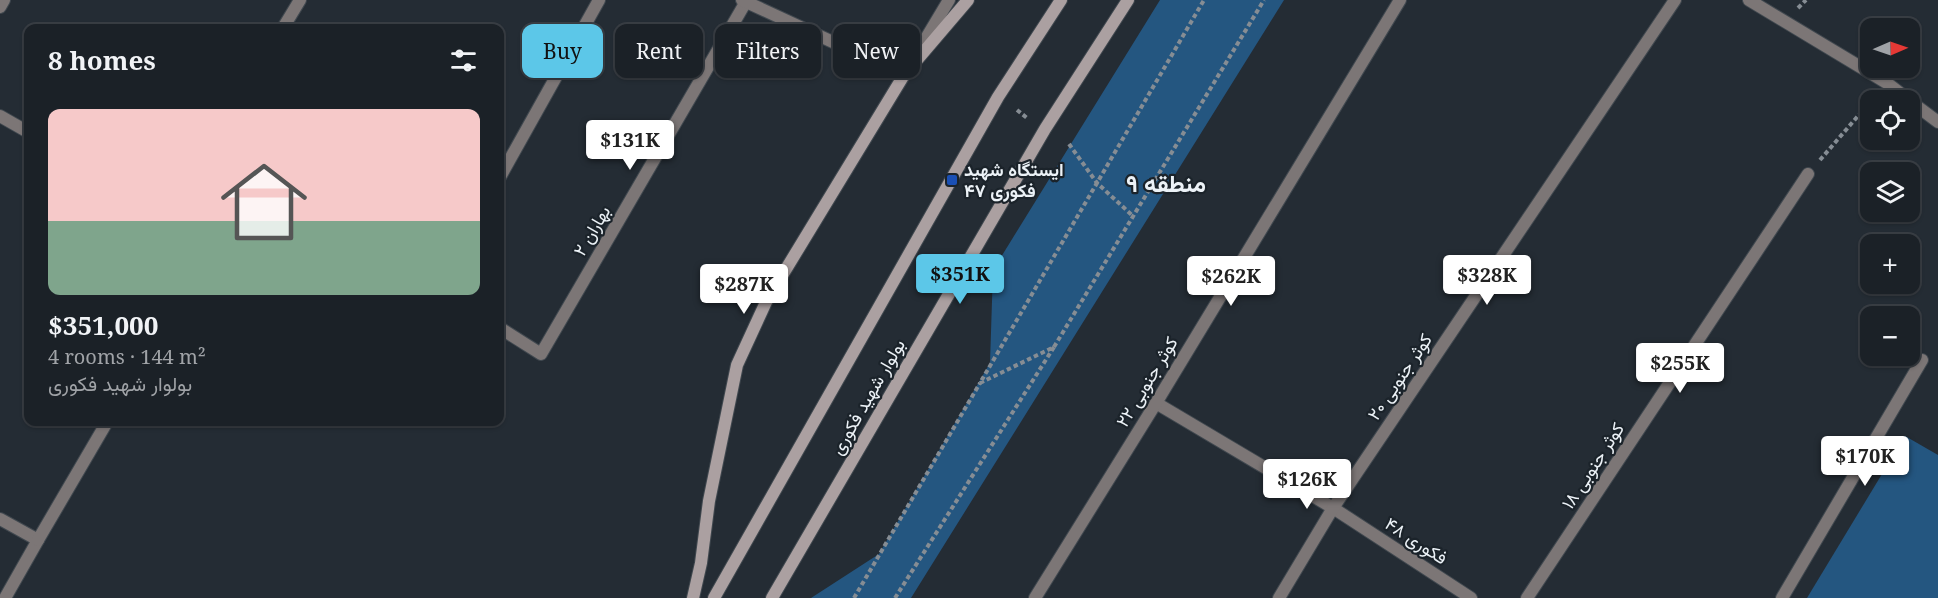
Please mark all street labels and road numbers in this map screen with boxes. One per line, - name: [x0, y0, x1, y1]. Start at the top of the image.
- street label: بهاران ۲: [567, 201, 615, 260]
- street label: کوثر جنوبی ۲۰: [1361, 328, 1437, 424]
- street label: کوثر جنوبی ۲۲: [1110, 332, 1183, 431]
- street label: بولوار شهید فکوری: [824, 334, 910, 459]
- street label: کوثر جنوبی ۱۸: [1555, 418, 1629, 513]
- street label: فکوری ۴۸: [1381, 511, 1452, 569]

